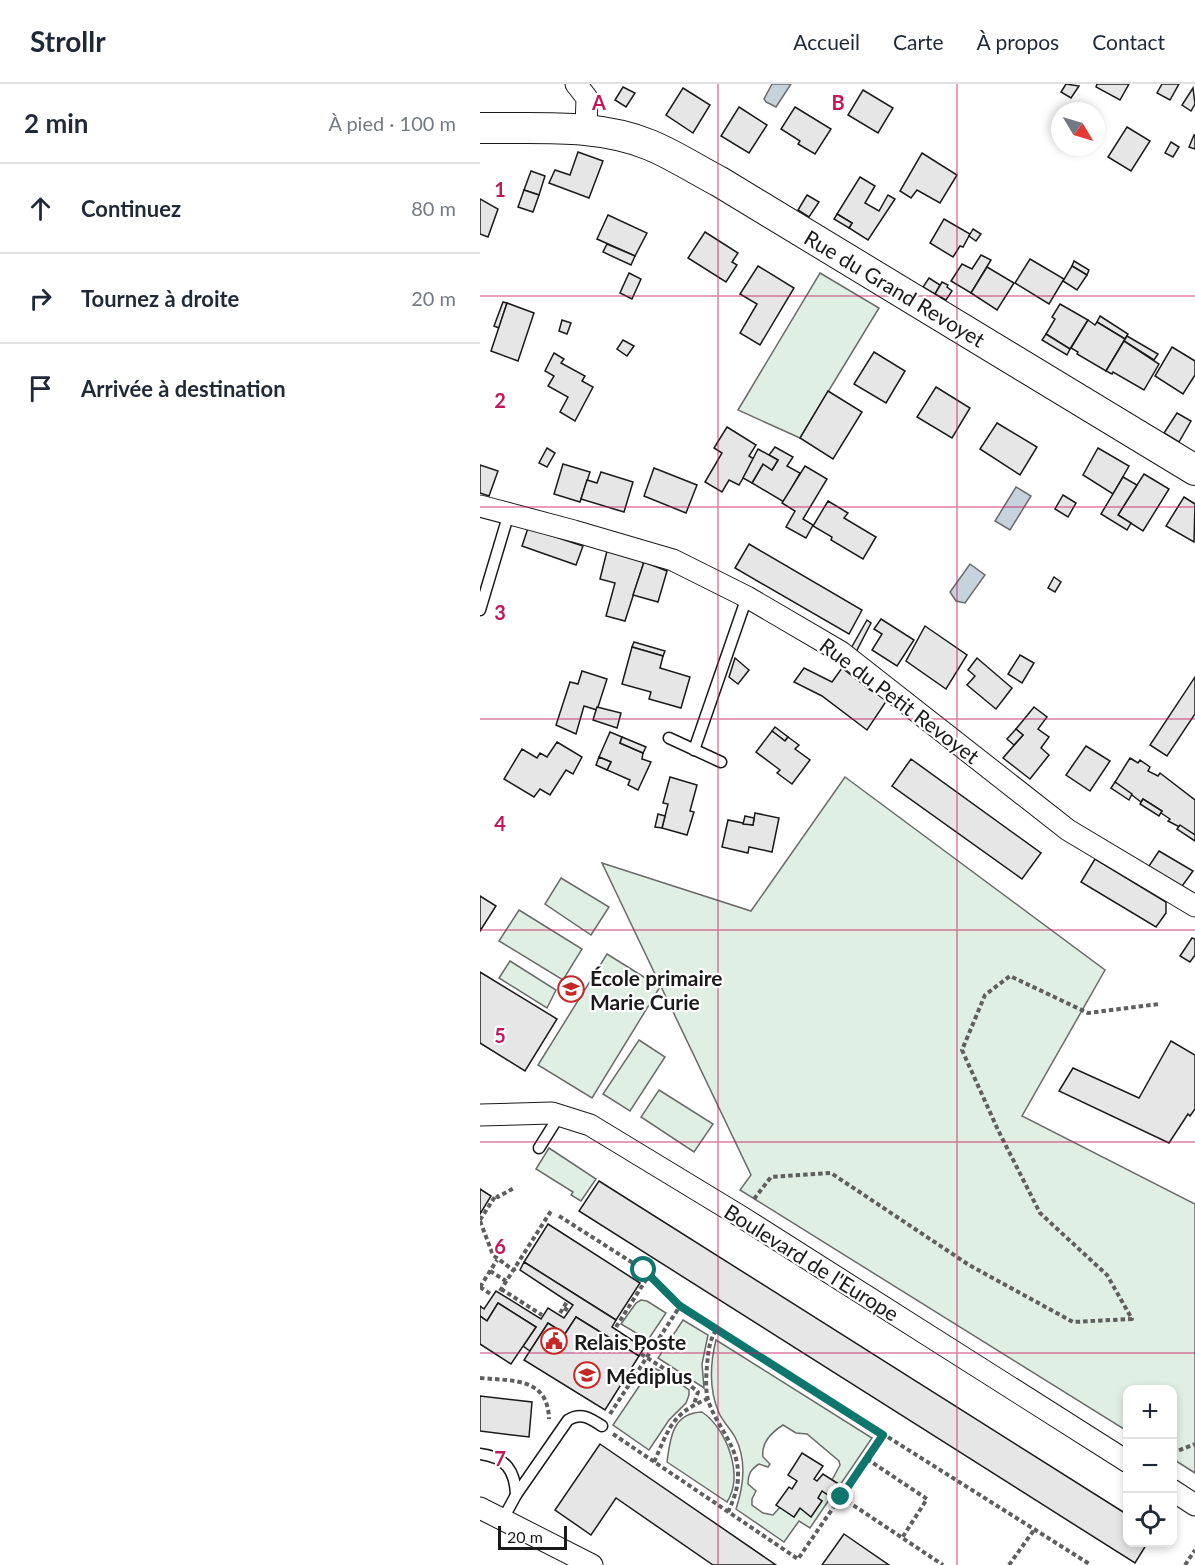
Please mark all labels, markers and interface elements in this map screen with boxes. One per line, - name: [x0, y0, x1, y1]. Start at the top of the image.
- text: Strollr: [30, 24, 106, 58]
- text: Accueil: [793, 29, 860, 54]
- text: Carte: [893, 29, 944, 54]
- text: À propos: [977, 29, 1059, 54]
- text: Contact: [1092, 29, 1165, 54]
- text: A: [591, 90, 606, 114]
- text: B: [831, 90, 845, 114]
- north arrow: [1051, 102, 1105, 156]
- text: 2 min: [24, 107, 88, 139]
- text: À pied · 100 m: [328, 111, 456, 135]
- text: 1: [494, 177, 506, 201]
- icon: ahead: [24, 192, 57, 225]
- text: Continuez: [81, 195, 181, 222]
- text: 80 m: [411, 196, 456, 220]
- street label: Rue du Grand Revoyet: [800, 224, 990, 352]
- icon: right: [24, 282, 57, 315]
- text: Tournez à droite: [81, 285, 239, 312]
- text: 20 m: [411, 286, 456, 310]
- icon: arrive: [24, 372, 57, 405]
- text: Arrivée à destination: [81, 375, 286, 402]
- text: 2: [494, 388, 506, 412]
- text: 3: [494, 600, 506, 624]
- street label: Rue du Petit Revoyet: [815, 632, 985, 768]
- text: 4: [494, 811, 506, 835]
- place label: École primaire Marie Curie: [590, 965, 723, 1014]
- school or university icon: École primaire Marie Curie: [556, 974, 586, 1004]
- text: 5: [494, 1023, 506, 1047]
- street label: Boulevard de l'Europe: [720, 1198, 904, 1326]
- text: 6: [494, 1234, 506, 1258]
- route start: [630, 1256, 656, 1282]
- public building icon: Relais Poste: [539, 1326, 569, 1356]
- place label: Relais Poste: [574, 1329, 686, 1354]
- school or university icon: Médiplus: [572, 1360, 602, 1390]
- place label: Médiplus: [606, 1363, 692, 1388]
- map controls: [1123, 1385, 1177, 1547]
- button: +: [1123, 1385, 1177, 1439]
- button: −: [1123, 1439, 1177, 1493]
- text: 7: [494, 1446, 506, 1470]
- route end: [827, 1483, 853, 1509]
- button: locate: [1123, 1493, 1177, 1547]
- scale bar: [498, 1523, 567, 1550]
- text: 20 m: [507, 1527, 543, 1546]

